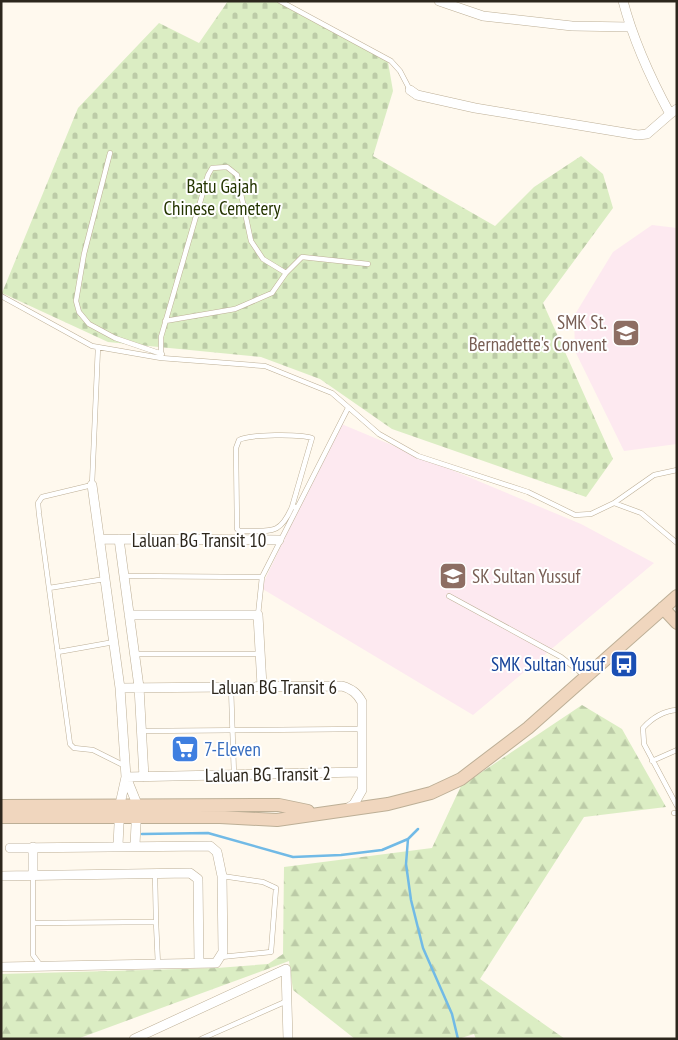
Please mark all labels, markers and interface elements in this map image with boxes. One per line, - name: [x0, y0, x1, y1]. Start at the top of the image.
- park label: Batu Gajah Chinese Cemetery: [163, 174, 281, 220]
- place label: SMK St. Bernadette's Convent: [469, 310, 608, 356]
- school or university icon: SMK St. Bernadette's Convent: [611, 318, 641, 348]
- street label: Laluan BG Transit 10: [132, 528, 266, 552]
- school or university icon: SK Sultan Yussuf: [438, 561, 468, 591]
- place label: SK Sultan Yussuf: [472, 564, 581, 588]
- bus stop icon: SMK Sultan Yusuf: [609, 649, 639, 679]
- place label: SMK Sultan Yusuf: [491, 652, 606, 676]
- street label: Laluan BG Transit 6: [211, 675, 337, 699]
- supermarket icon: 7-Eleven: [170, 734, 200, 764]
- place label: 7-Eleven: [204, 737, 261, 761]
- street label: Laluan BG Transit 2: [205, 761, 331, 787]

